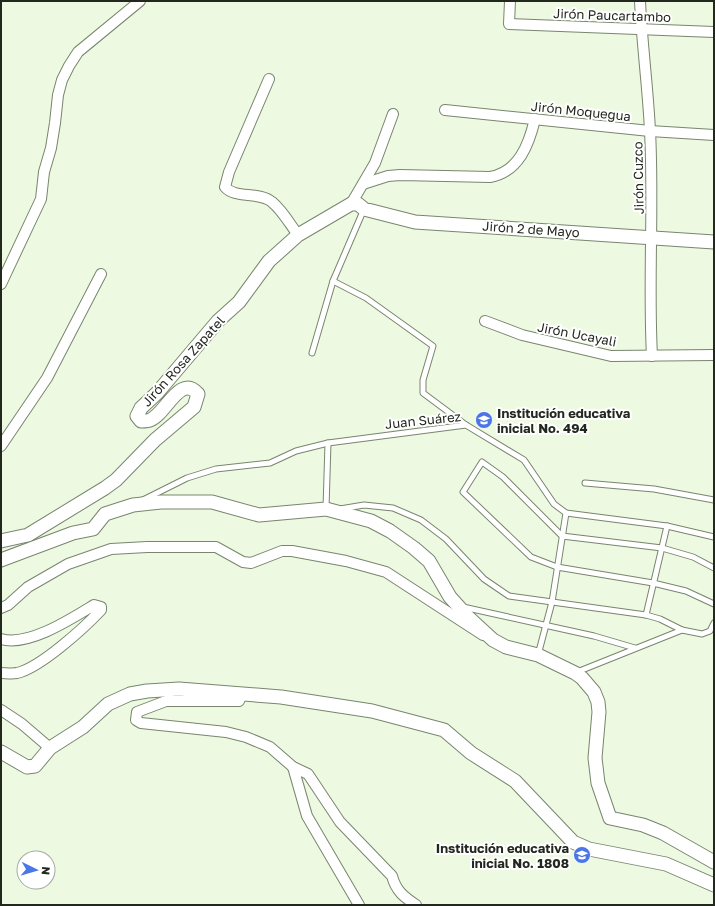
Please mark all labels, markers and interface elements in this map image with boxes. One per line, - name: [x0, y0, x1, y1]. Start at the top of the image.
- street label: Jirón Paucartambo: [553, 5, 671, 25]
- street label: Jirón Moquegua: [530, 98, 632, 124]
- street label: Jirón Cuzco: [629, 141, 647, 215]
- street label: Jirón 2 de Mayo: [482, 218, 580, 240]
- street label: Jirón Rosa Zapatel: [138, 313, 228, 409]
- street label: Jirón Ucayali: [536, 318, 618, 350]
- place label: Institución educativa inicial No. 494: [497, 405, 631, 436]
- street label: Juan Suárez: [384, 408, 462, 432]
- school or university icon: Institución educativa inicial No. 494: [474, 410, 494, 430]
- place label: Institución educativa inicial No. 1808: [436, 840, 569, 871]
- school or university icon: Institución educativa inicial No. 1808: [572, 845, 592, 865]
- north arrow: [16, 850, 56, 890]
- text: N: [40, 866, 53, 876]

